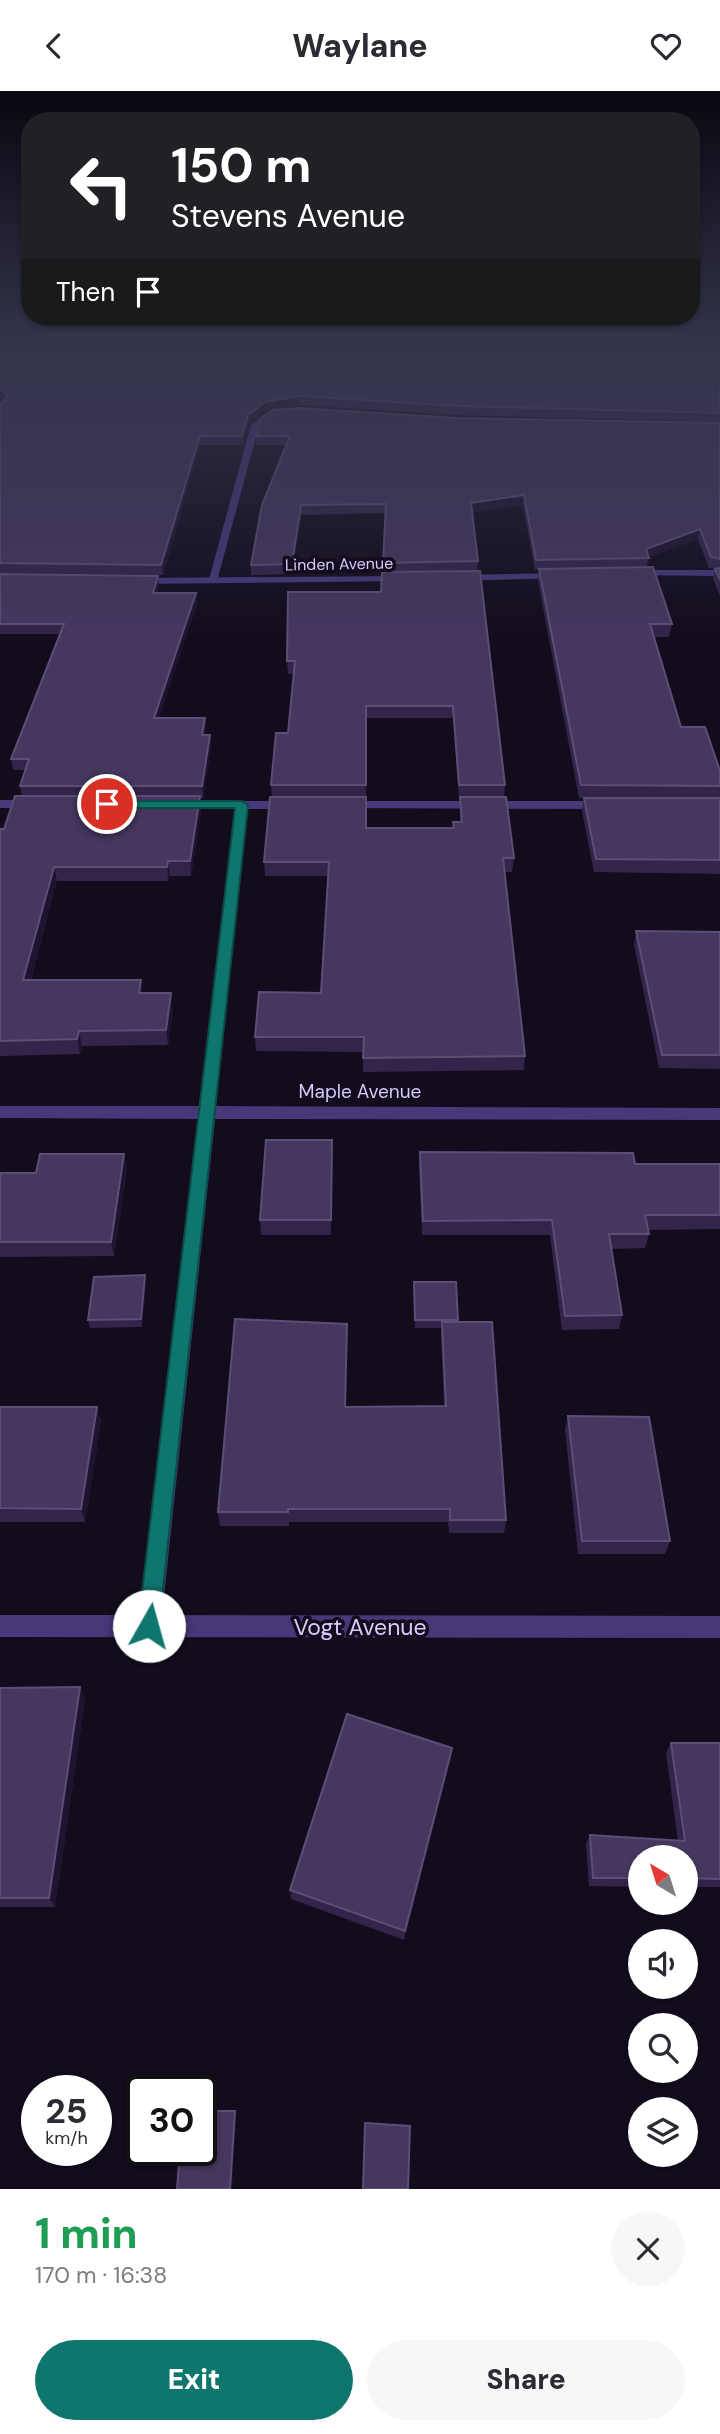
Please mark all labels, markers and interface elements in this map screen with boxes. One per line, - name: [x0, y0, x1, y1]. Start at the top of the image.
- text: Waylane: [292, 25, 428, 67]
- icon: back: [35, 27, 73, 65]
- icon: heart: [647, 27, 685, 65]
- text: 150 m: [171, 133, 311, 197]
- icon: left: [56, 140, 147, 231]
- text: Stevens Avenue: [171, 195, 405, 237]
- icon: arrive: [129, 273, 167, 311]
- text: Then: [56, 275, 115, 309]
- street label: Linden Avenue: [285, 553, 393, 575]
- pin: [77, 774, 137, 834]
- icon: arrive: [88, 785, 126, 823]
- street label: Maple Avenue: [299, 1079, 421, 1104]
- position arrow: [112, 1589, 186, 1663]
- street label: Vogt Avenue: [293, 1612, 427, 1642]
- north arrow: [628, 1845, 698, 1915]
- map controls: [628, 1845, 698, 2167]
- button: sound: [628, 1929, 698, 1999]
- button: search: [628, 2013, 698, 2083]
- speed limit sign: 30: [126, 2075, 217, 2166]
- text: 25: [46, 2088, 87, 2134]
- button: layers: [628, 2097, 698, 2167]
- text: km/h: [45, 2126, 88, 2150]
- text: 1 min: [35, 2206, 138, 2261]
- button: close: [611, 2212, 685, 2286]
- text: 170 m · 16:38: [35, 2260, 167, 2290]
- button: Exit: [35, 2340, 353, 2420]
- button: Share: [367, 2340, 685, 2420]

